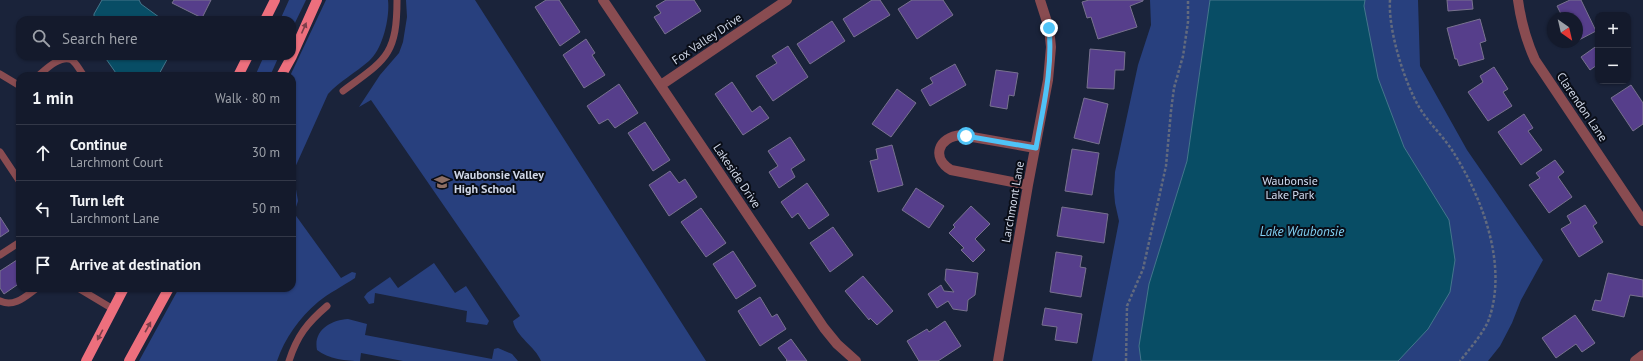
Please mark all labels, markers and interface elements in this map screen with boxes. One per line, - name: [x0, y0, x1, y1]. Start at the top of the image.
- street label: Fox Valley Drive: [669, 10, 745, 68]
- north arrow: [1547, 12, 1583, 48]
- map controls: [1595, 12, 1631, 84]
- button: +: [1595, 12, 1631, 48]
- search box: [16, 16, 296, 60]
- route end: [1040, 19, 1058, 37]
- one-way arrow: [301, 22, 307, 33]
- icon: search: [30, 27, 52, 49]
- text: Search here: [62, 29, 138, 48]
- button: −: [1595, 48, 1631, 84]
- street label: Clarendon Lane: [1554, 69, 1611, 144]
- text: 1 min: [32, 87, 73, 109]
- text: Walk · 80 m: [215, 90, 280, 107]
- route start: [957, 127, 975, 145]
- text: Continue: [70, 135, 127, 154]
- street label: Lakeside Drive: [710, 141, 764, 211]
- icon: ahead: [32, 142, 54, 164]
- text: 30 m: [252, 144, 280, 161]
- text: Larchmont Court: [70, 154, 163, 171]
- street label: Larchmont Lane: [998, 160, 1027, 244]
- place label: Waubonsie Valley High School: [454, 167, 544, 196]
- school or university icon: Waubonsie Valley High School: [433, 173, 451, 191]
- park label: Waubonsie Lake Park: [1262, 173, 1318, 202]
- text: Turn left: [70, 191, 124, 210]
- icon: left: [32, 198, 54, 220]
- text: 50 m: [252, 200, 280, 217]
- text: Larchmont Lane: [70, 210, 159, 227]
- water label: Lake Waubonsie: [1260, 223, 1344, 240]
- icon: arrive: [32, 254, 54, 276]
- text: Arrive at destination: [70, 255, 201, 274]
- one-way arrow: [144, 321, 151, 333]
- one-way arrow: [96, 329, 103, 341]

